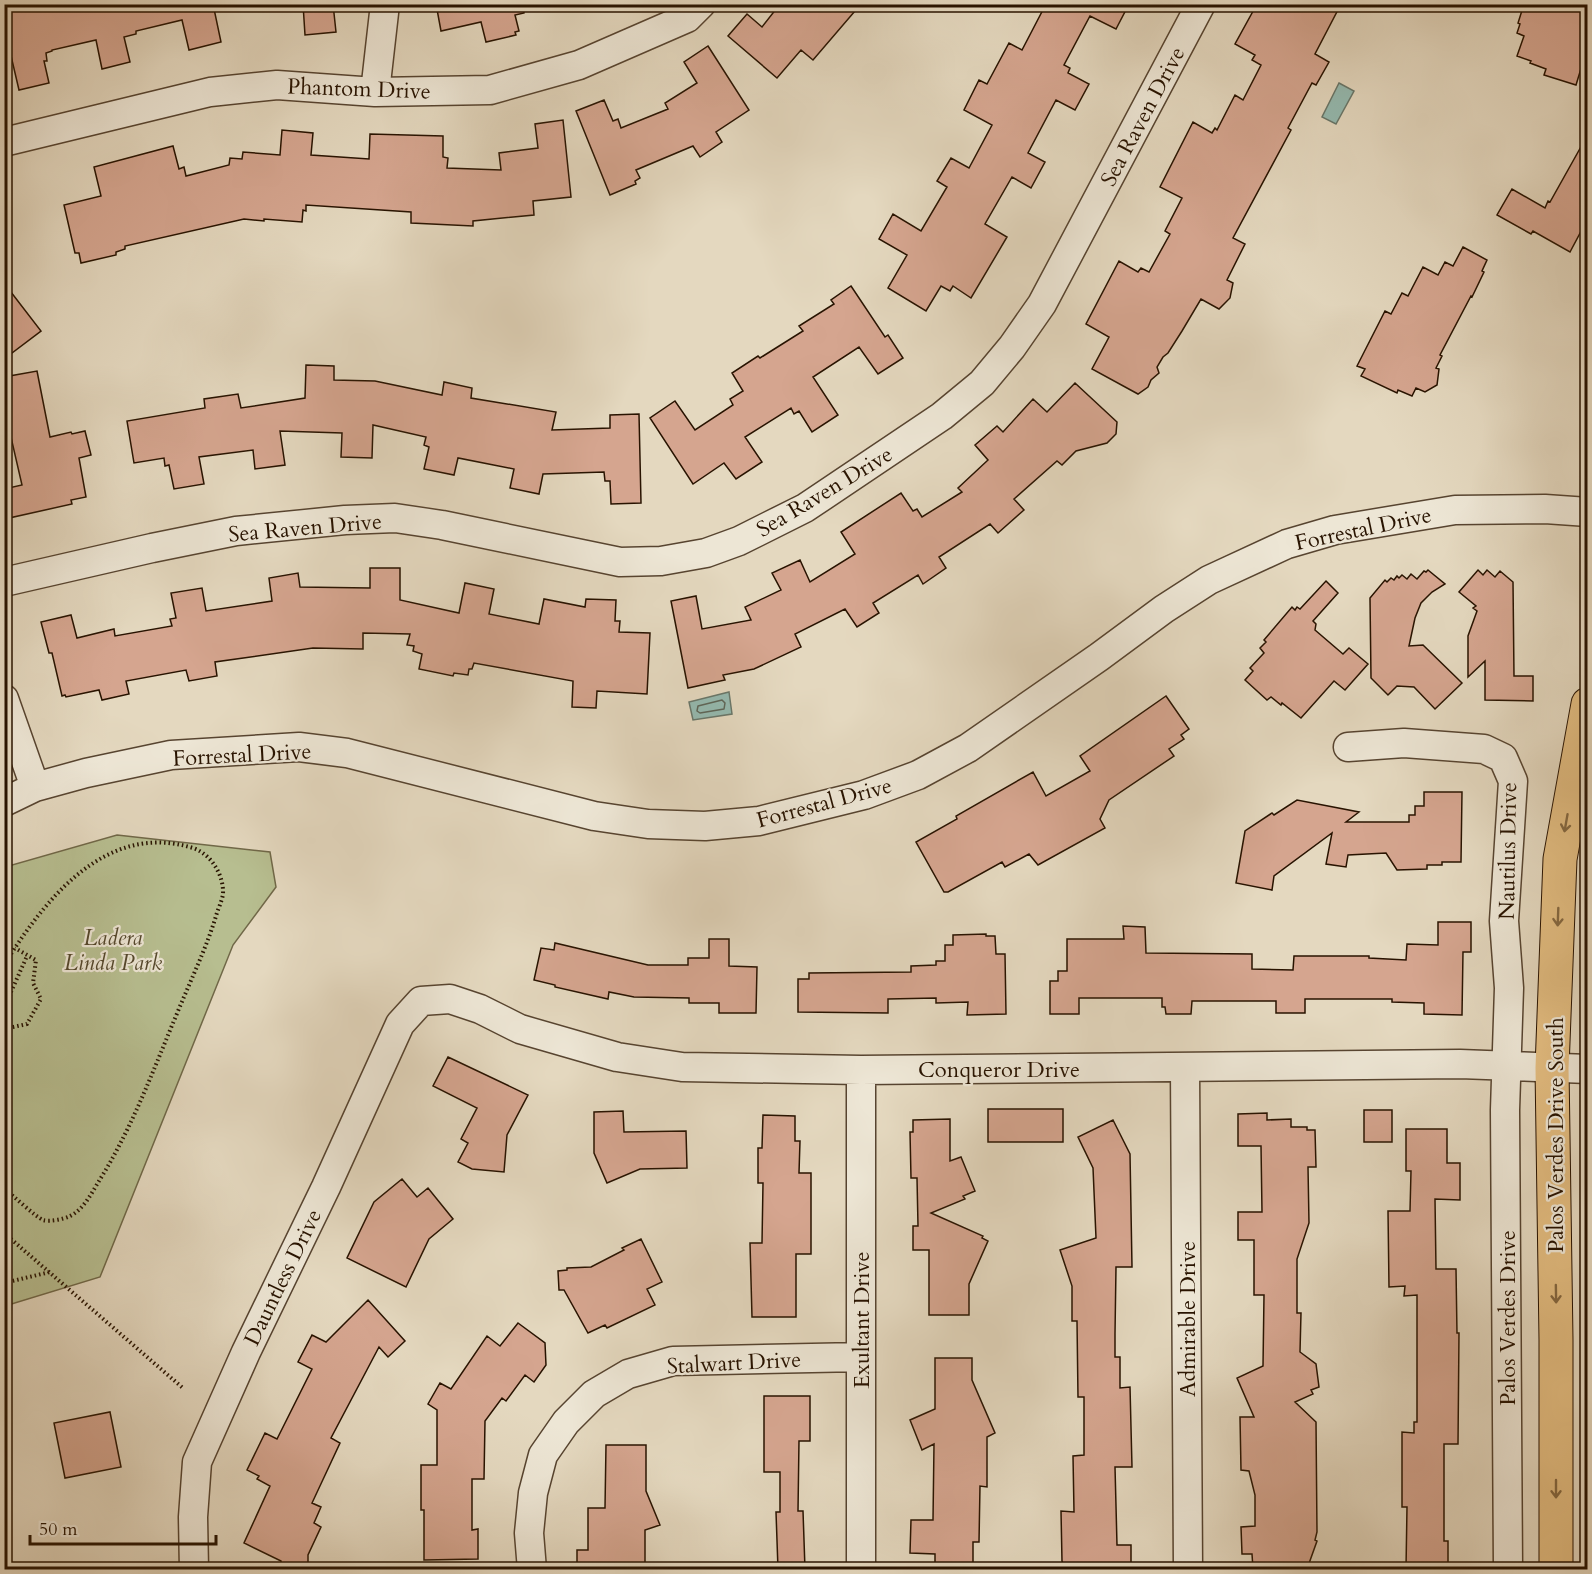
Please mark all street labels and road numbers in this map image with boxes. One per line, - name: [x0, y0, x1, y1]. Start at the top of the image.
- street label: Sea Raven Drive: [1094, 41, 1192, 191]
- street label: Phantom Drive: [287, 72, 431, 106]
- street label: Sea Raven Drive: [751, 439, 898, 544]
- street label: Forrestal Drive: [1292, 500, 1434, 558]
- street label: Sea Raven Drive: [227, 506, 383, 550]
- street label: Forrestal Drive: [172, 736, 312, 774]
- street label: Forrestal Drive: [753, 770, 895, 835]
- street label: Nautilus Drive: [1492, 782, 1524, 920]
- street label: Palos Verdes Drive South: [1541, 1017, 1571, 1253]
- street label: Conqueror Drive: [918, 1055, 1080, 1085]
- street label: Dauntless Drive: [237, 1204, 329, 1351]
- street label: Palos Verdes Drive: [1493, 1230, 1523, 1406]
- street label: Admirable Drive: [1173, 1241, 1203, 1397]
- street label: Exultant Drive: [847, 1251, 877, 1389]
- street label: Stalwart Drive: [666, 1345, 802, 1381]

